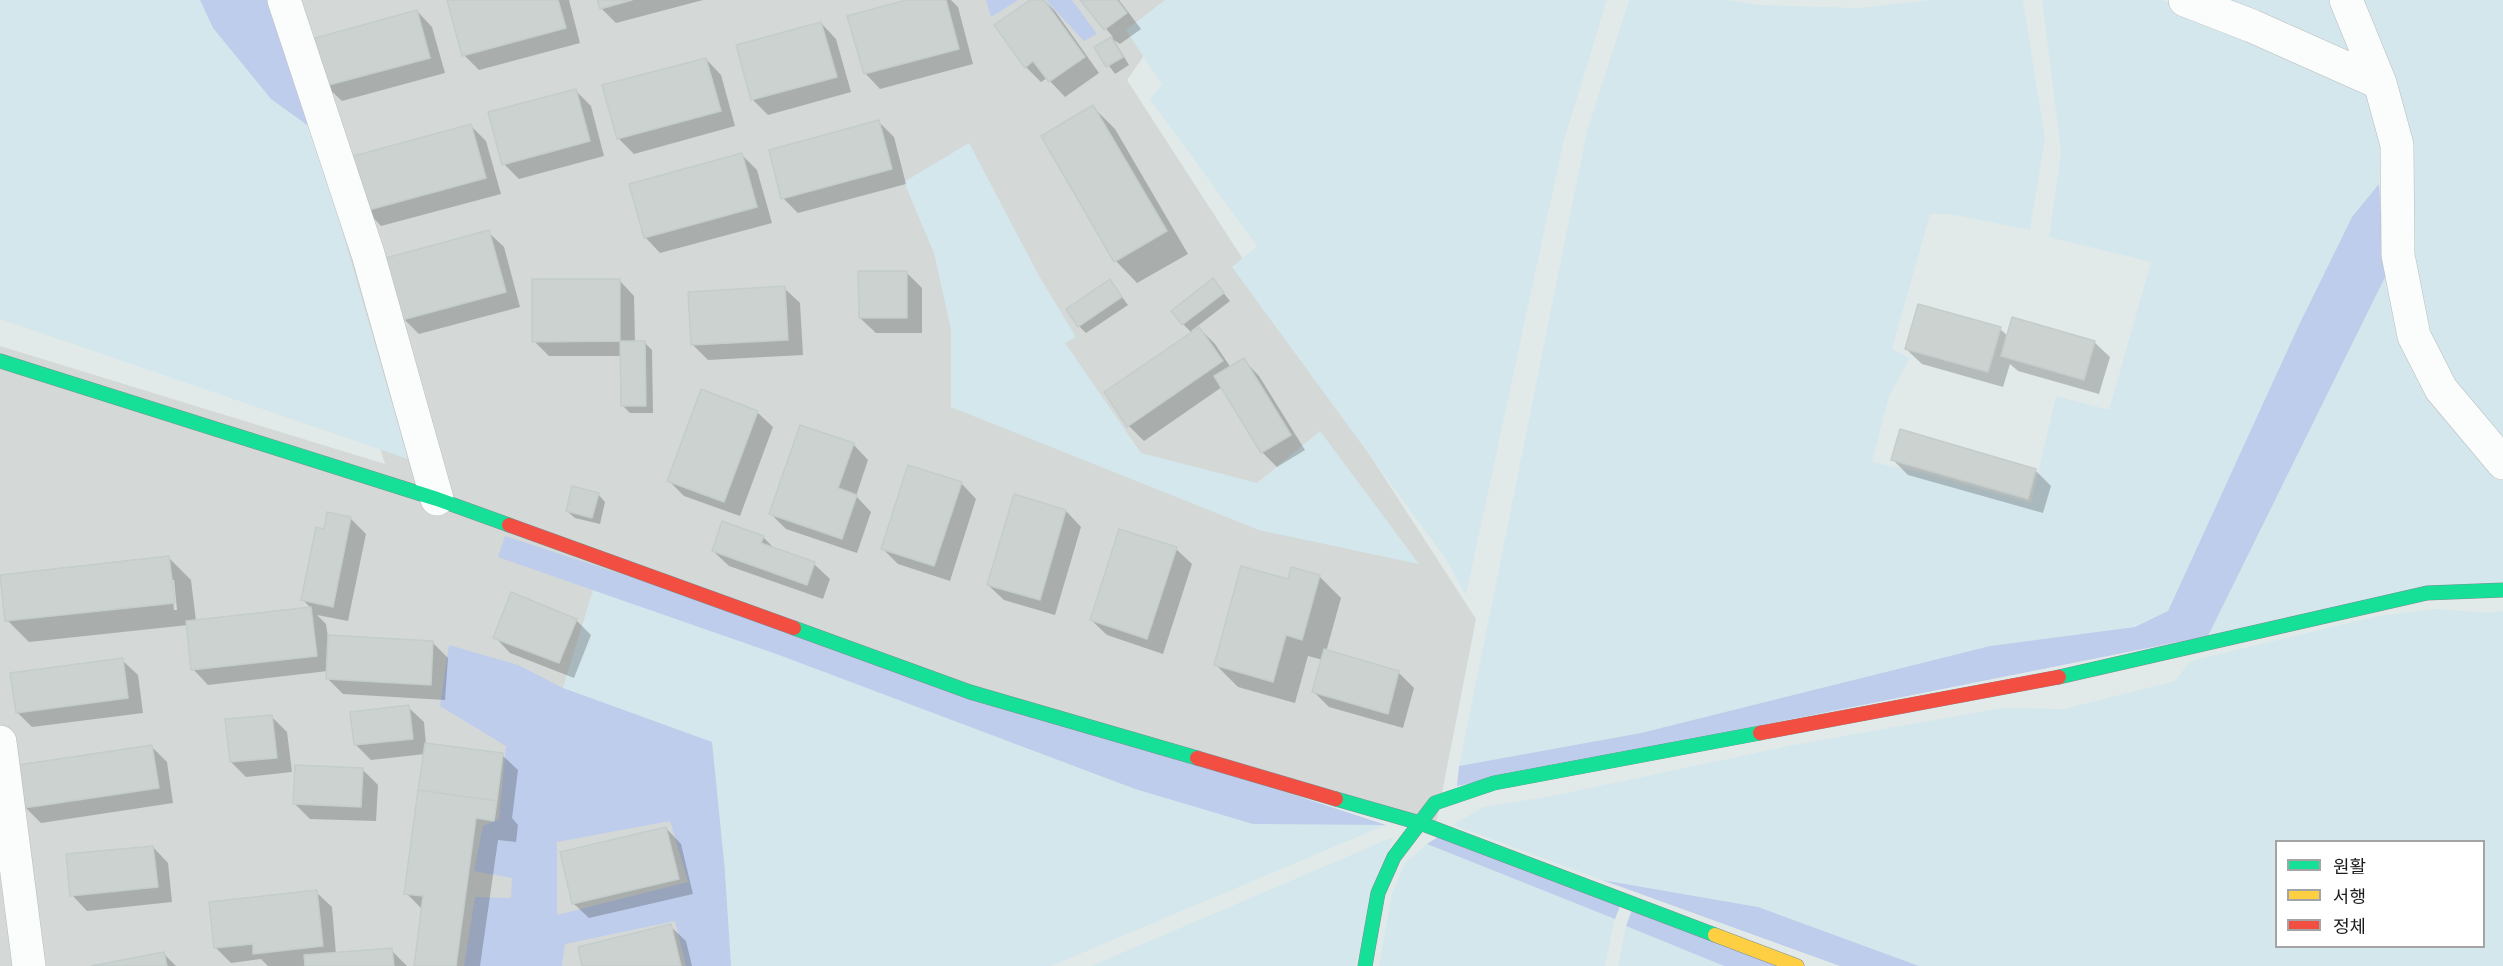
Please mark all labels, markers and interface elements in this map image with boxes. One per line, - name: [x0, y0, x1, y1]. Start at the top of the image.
- legend: [2275, 840, 2485, 948]
- text: 원활: [2333, 856, 2366, 877]
- text: 서행: [2333, 886, 2366, 907]
- text: 정체: [2333, 916, 2366, 937]

